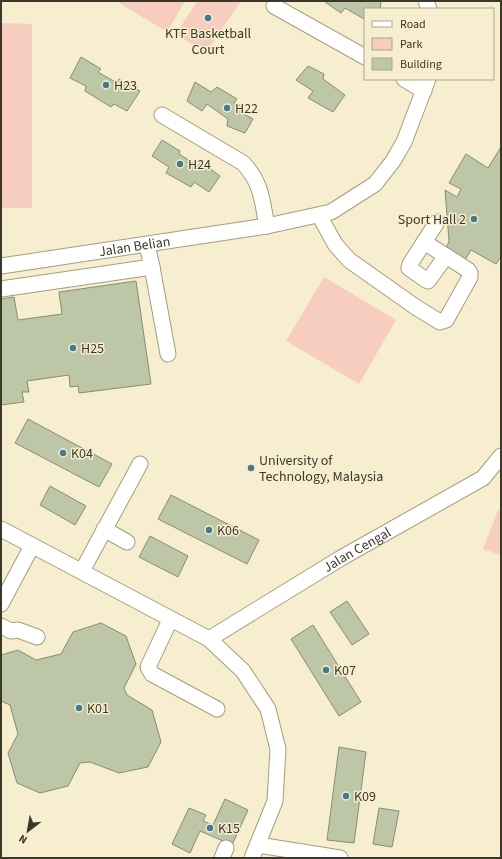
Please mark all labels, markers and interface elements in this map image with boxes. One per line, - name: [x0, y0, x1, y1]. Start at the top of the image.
- legend: [364, 8, 494, 80]
- marker: KTF Basketball Court: [203, 13, 213, 23]
- text: Road: [400, 16, 426, 33]
- place label: KTF Basketball Court: [165, 24, 252, 60]
- text: Park: [400, 36, 422, 53]
- text: Building: [400, 56, 442, 73]
- place label: H23: [114, 76, 137, 96]
- marker: H23: [101, 80, 111, 90]
- place label: H22: [235, 99, 258, 119]
- marker: H22: [222, 103, 232, 113]
- place label: H24: [188, 155, 211, 175]
- marker: H24: [175, 159, 185, 169]
- place label: Sport Hall 2: [398, 210, 466, 230]
- marker: Sport Hall 2: [469, 214, 479, 224]
- street label: Jalan Belian: [98, 232, 172, 262]
- place label: H25: [81, 339, 104, 359]
- marker: H25: [68, 343, 78, 353]
- place label: K04: [71, 444, 93, 464]
- marker: K04: [58, 448, 68, 458]
- place label: University of Technology, Malaysia: [259, 451, 383, 487]
- marker: University of Technology, Malaysia: [246, 463, 256, 473]
- place label: K06: [217, 521, 239, 541]
- street label: Jalan Cengal: [320, 523, 395, 578]
- marker: K06: [204, 525, 214, 535]
- place label: K07: [334, 661, 356, 681]
- marker: K07: [321, 665, 331, 675]
- place label: K01: [87, 699, 109, 719]
- marker: K01: [74, 703, 84, 713]
- place label: K09: [354, 787, 376, 807]
- marker: K09: [341, 791, 351, 801]
- north arrow: [8, 811, 48, 851]
- place label: K15: [218, 819, 240, 839]
- marker: K15: [205, 823, 215, 833]
- text: N: [16, 831, 30, 847]

